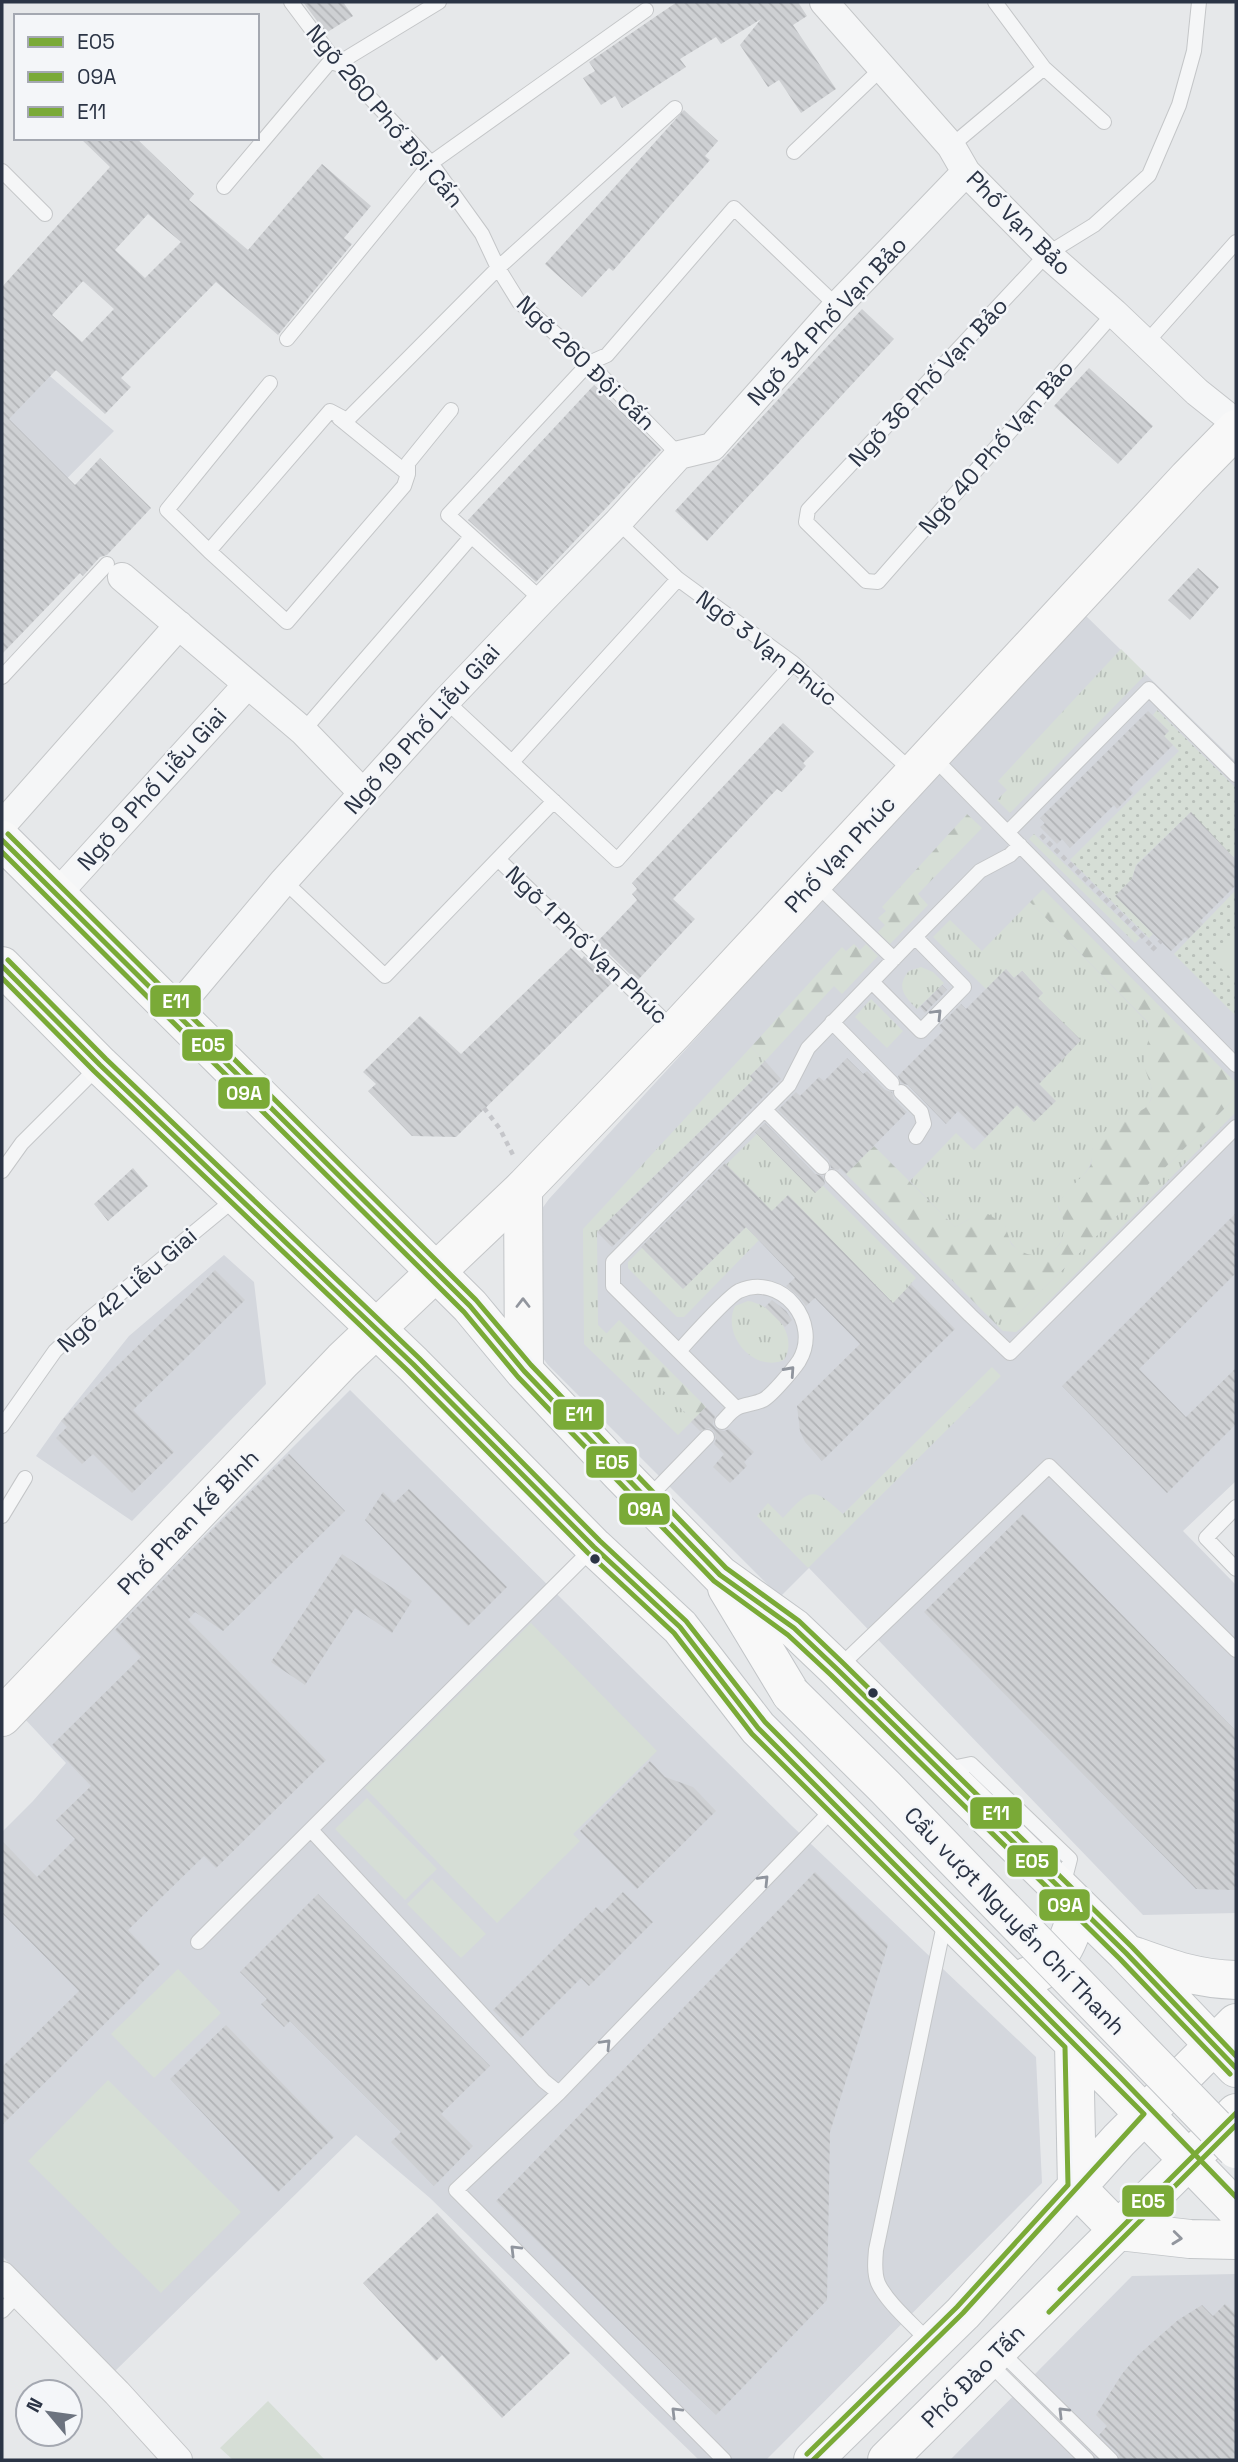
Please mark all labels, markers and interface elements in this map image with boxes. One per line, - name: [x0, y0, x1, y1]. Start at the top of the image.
- legend: [14, 14, 259, 140]
- street label: Ngõ 260 Phố Đội Cấn: [300, 18, 470, 214]
- text: E05: [77, 28, 115, 55]
- text: 09A: [77, 63, 117, 90]
- text: E11: [77, 98, 106, 125]
- street label: Phố Vạn Bảo: [960, 164, 1078, 282]
- street label: Ngõ 34 Phố Vạn Bảo: [741, 230, 913, 412]
- street label: Ngõ 260 Đội Cấn: [510, 289, 662, 437]
- street label: Ngõ 36 Phố Vạn Bảo: [842, 291, 1014, 473]
- street label: Ngõ 40 Phố Vạn Bảo: [912, 353, 1080, 541]
- street label: Ngõ 3 Vạn Phúc: [690, 583, 844, 713]
- street label: Ngõ 19 Phố Liễu Giai: [337, 637, 507, 821]
- street label: Ngõ 9 Phố Liễu Giai: [71, 701, 233, 877]
- street label: Phố Vạn Phúc: [778, 789, 902, 919]
- street label: Ngõ 1 Phố Vạn Phúc: [499, 859, 675, 1031]
- line badge: E11: [149, 984, 202, 1018]
- text: E11: [162, 989, 190, 1014]
- one-way arrow: [929, 1010, 942, 1023]
- line badge: E05: [181, 1028, 234, 1062]
- text: E05: [191, 1033, 225, 1058]
- line badge: 09A: [217, 1076, 271, 1110]
- text: 09A: [226, 1081, 262, 1106]
- street label: Ngõ 42 Liễu Giai: [51, 1221, 203, 1359]
- one-way arrow: [515, 1297, 531, 1307]
- one-way arrow: [782, 1366, 794, 1379]
- line badge: E11: [552, 1398, 605, 1431]
- text: E11: [565, 1402, 593, 1427]
- street label: Phố Phan Kế Bính: [111, 1443, 265, 1601]
- line badge: E05: [585, 1445, 638, 1479]
- text: E05: [595, 1450, 629, 1475]
- line badge: 09A: [618, 1492, 671, 1526]
- text: 09A: [627, 1497, 663, 1522]
- unlabelled marker: [588, 1552, 602, 1566]
- unlabelled marker: [866, 1686, 880, 1700]
- line badge: E11: [969, 1796, 1023, 1830]
- street label: Cầu vượt Nguyễn Chí Thanh: [898, 1800, 1132, 2042]
- text: E11: [982, 1801, 1010, 1826]
- line badge: E05: [1006, 1844, 1059, 1878]
- text: E05: [1015, 1849, 1049, 1874]
- one-way arrow: [756, 1875, 769, 1888]
- line badge: 09A: [1038, 1888, 1091, 1922]
- text: 09A: [1047, 1893, 1083, 1918]
- one-way arrow: [598, 2039, 611, 2052]
- line badge: E05: [1121, 2184, 1175, 2218]
- text: E05: [1131, 2189, 1165, 2214]
- one-way arrow: [1172, 2230, 1183, 2245]
- one-way arrow: [511, 2246, 524, 2259]
- street label: Phố Đào Tấn: [915, 2318, 1031, 2434]
- north arrow: [14, 2378, 84, 2448]
- text: N: [21, 2393, 49, 2417]
- one-way arrow: [671, 2407, 684, 2420]
- one-way arrow: [1058, 2408, 1071, 2421]

